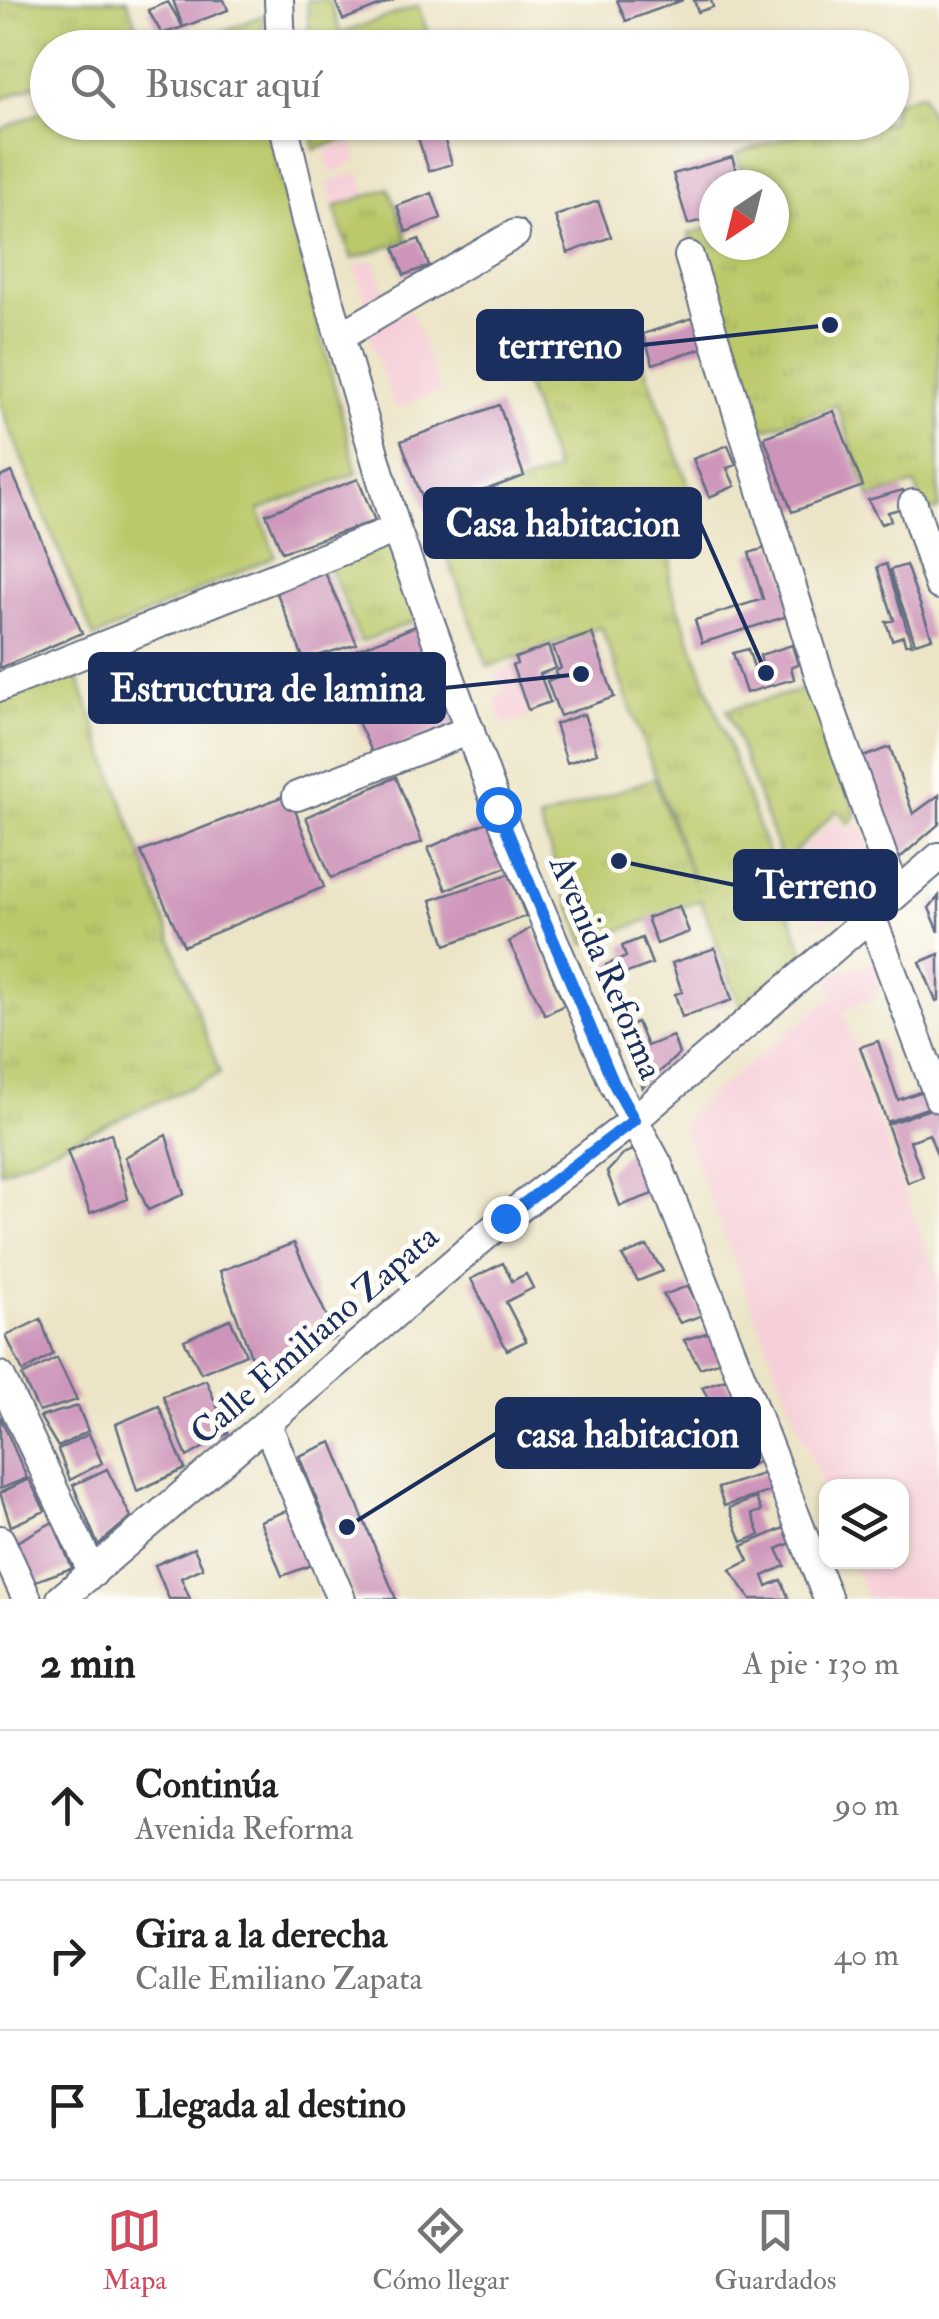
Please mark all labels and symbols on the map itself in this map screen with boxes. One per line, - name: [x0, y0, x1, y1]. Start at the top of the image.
- north arrow: [699, 170, 789, 260]
- callout: terrreno: [478, 311, 642, 379]
- text: terrreno: [498, 322, 622, 370]
- callout: Casa habitacion: [425, 489, 700, 557]
- text: Casa habitacion: [446, 500, 681, 548]
- callout: Estructura de lamina: [90, 654, 444, 722]
- text: Estructura de lamina: [110, 665, 426, 713]
- route start: [476, 787, 522, 833]
- street label: Avenida Reforma: [539, 848, 673, 1087]
- callout: Terreno: [735, 851, 896, 919]
- text: Terreno: [754, 862, 877, 910]
- route end: [483, 1196, 529, 1242]
- street label: Calle Emiliano Zapata: [181, 1215, 448, 1455]
- callout: casa habitacion: [497, 1399, 759, 1467]
- text: casa habitacion: [517, 1411, 740, 1459]

